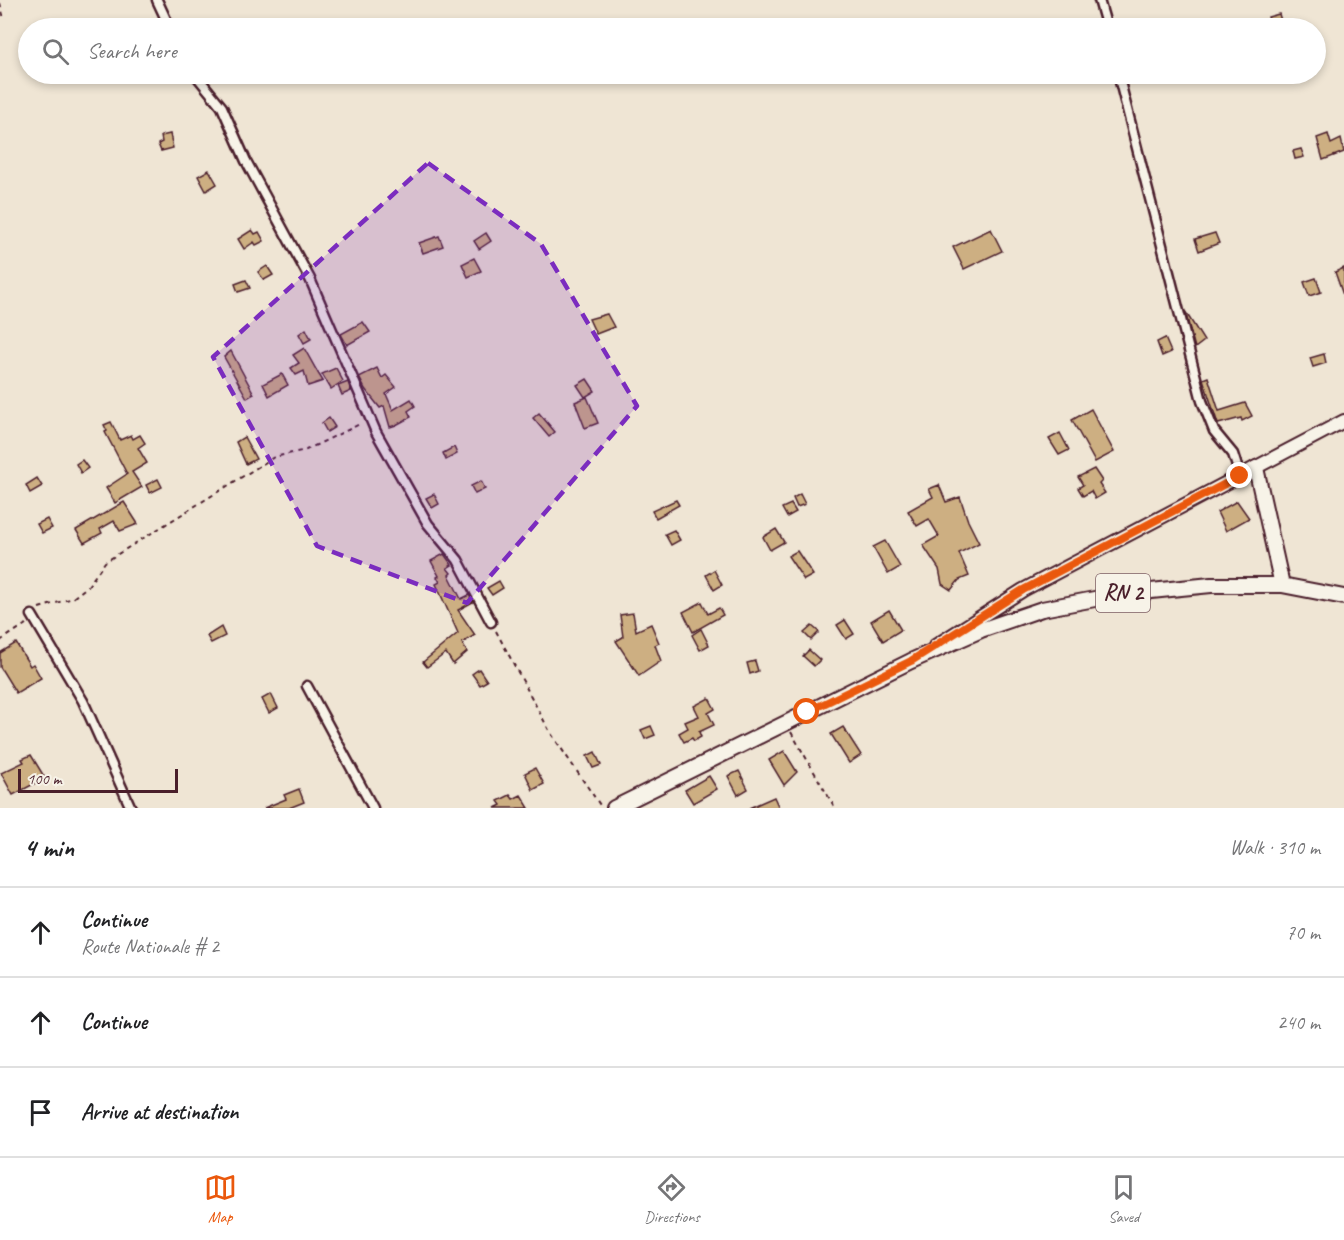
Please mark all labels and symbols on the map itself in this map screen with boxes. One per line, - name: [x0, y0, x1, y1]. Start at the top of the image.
- route end: [1226, 462, 1252, 488]
- road number: RN 2: [1096, 574, 1150, 612]
- route start: [793, 698, 819, 724]
- scale bar: [18, 766, 178, 794]

